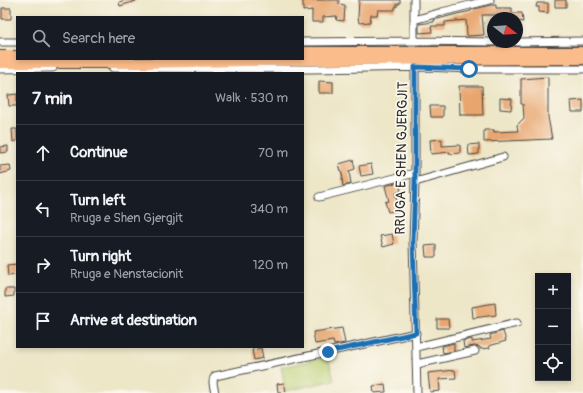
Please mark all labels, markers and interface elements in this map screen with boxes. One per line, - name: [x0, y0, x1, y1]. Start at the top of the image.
- north arrow: [487, 12, 523, 48]
- search box: [16, 16, 304, 60]
- icon: search: [30, 27, 52, 49]
- text: Search here: [62, 29, 135, 48]
- route start: [460, 60, 478, 78]
- street label: RRUGA E SHEN GJERGJIT: [392, 81, 411, 235]
- text: 7 min: [32, 88, 72, 109]
- text: Walk · 530 m: [215, 90, 288, 106]
- icon: ahead: [32, 142, 54, 164]
- text: Continue: [70, 143, 128, 162]
- text: 70 m: [258, 145, 288, 161]
- text: Turn left: [70, 191, 126, 210]
- icon: left: [32, 198, 54, 220]
- text: 340 m: [250, 201, 288, 217]
- text: Rruga e Shen Gjergjit: [70, 210, 183, 226]
- text: Turn right: [70, 247, 131, 266]
- icon: right: [32, 254, 54, 276]
- text: 120 m: [252, 257, 288, 273]
- text: Rruga e Nenstacionit: [70, 266, 183, 282]
- map controls: [535, 273, 571, 381]
- button: +: [535, 273, 571, 309]
- button: −: [535, 309, 571, 345]
- icon: arrive: [32, 310, 54, 332]
- text: Arrive at destination: [70, 311, 197, 330]
- route end: [319, 343, 337, 361]
- button: locate: [535, 345, 571, 381]

